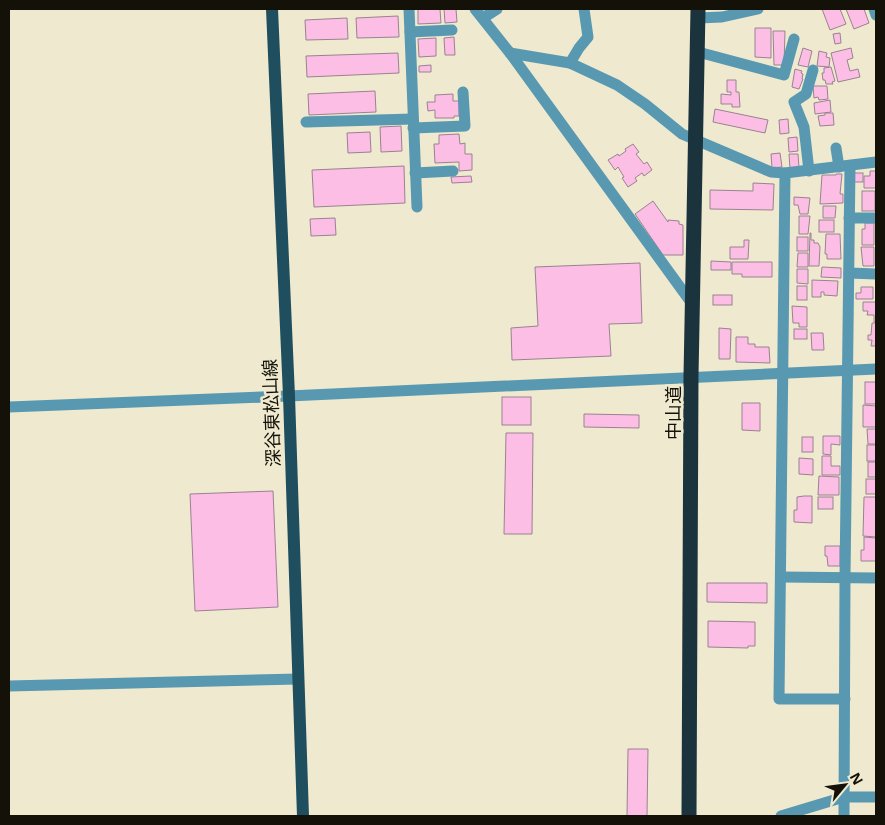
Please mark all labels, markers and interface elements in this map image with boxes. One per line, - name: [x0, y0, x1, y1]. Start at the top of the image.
- street label: 深谷東松山線: [257, 359, 285, 467]
- street label: 中山道: [661, 386, 685, 440]
- north arrow: [820, 760, 870, 810]
- text: N: [846, 769, 868, 788]

